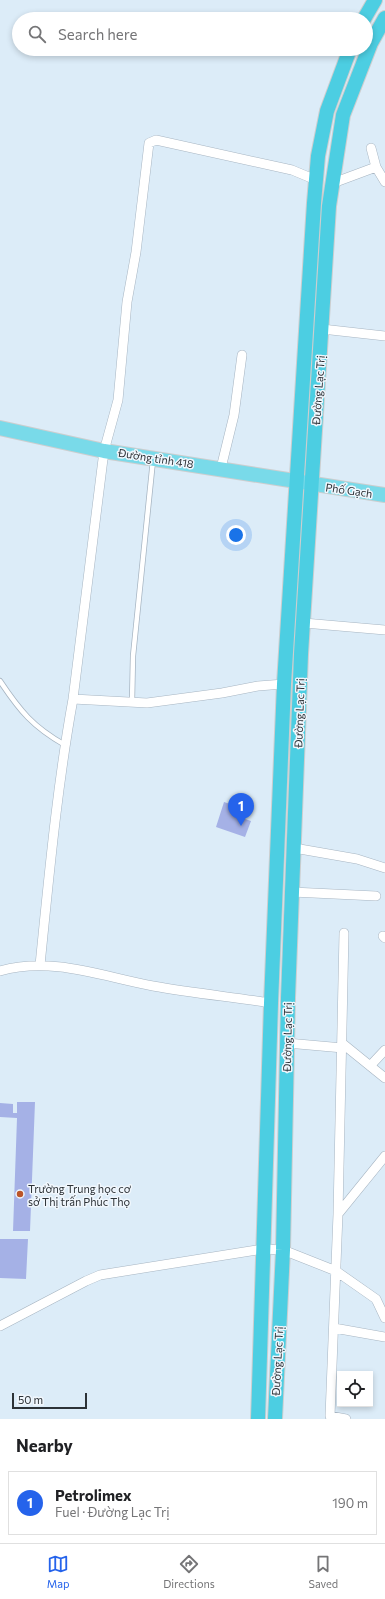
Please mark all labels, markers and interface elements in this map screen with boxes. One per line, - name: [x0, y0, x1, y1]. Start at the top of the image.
- search box: [12, 12, 373, 56]
- icon: search: [26, 23, 48, 45]
- text: Search here: [58, 25, 137, 43]
- street label: Đường Lạc Trị: [309, 355, 327, 426]
- street label: Đường tỉnh 418: [116, 445, 195, 470]
- street label: Phố Gạch: [325, 480, 373, 500]
- your location: [226, 525, 246, 545]
- street label: Đường Lạc Trị: [291, 678, 307, 749]
- pin: 1: [228, 793, 254, 826]
- street label: Đường Lạc Trị: [280, 1002, 294, 1073]
- place label: Trường Trung học cơ sở Thị trấn Phúc Thọ: [28, 1182, 131, 1208]
- marker: Trường Trung học cơ sở Thị trấn Phúc Thọ: [15, 1189, 25, 1199]
- street label: Đường Lạc Trị: [269, 1326, 285, 1397]
- map controls: [337, 1371, 373, 1407]
- button: locate: [337, 1371, 373, 1407]
- scale bar: [12, 1391, 87, 1410]
- text: 50 m: [18, 1393, 43, 1406]
- text: Nearby: [16, 1435, 73, 1456]
- text: Petrolimex: [55, 1486, 131, 1504]
- text: 1: [27, 1495, 33, 1511]
- text: 190 m: [332, 1495, 368, 1511]
- text: Fuel · Đường Lạc Trị: [55, 1504, 170, 1520]
- tab: Map: [47, 1553, 70, 1590]
- tab: Directions: [163, 1553, 215, 1590]
- tab: Saved: [308, 1553, 338, 1590]

